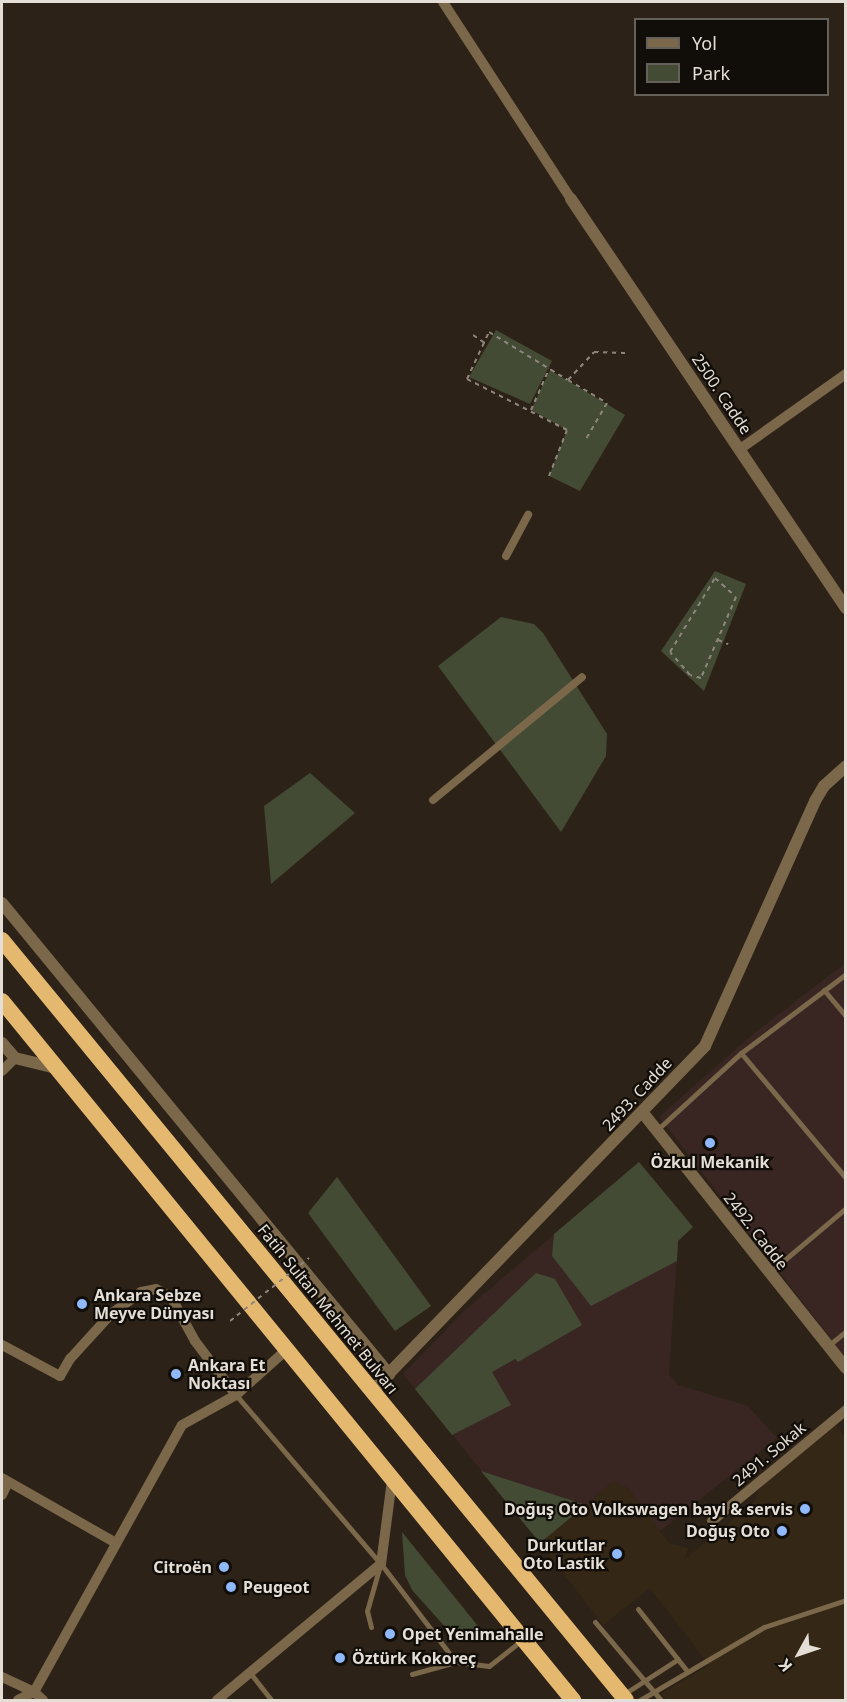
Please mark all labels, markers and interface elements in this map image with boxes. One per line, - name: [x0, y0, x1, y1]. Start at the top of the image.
- legend: [634, 18, 829, 96]
- text: Yol: [692, 31, 717, 55]
- text: Park: [692, 61, 730, 85]
- street label: 2500. Cadde: [688, 350, 756, 438]
- street label: 2493. Cadde: [598, 1054, 676, 1134]
- marker: Özkul Mekanik: [703, 1136, 717, 1150]
- place label: Özkul Mekanik: [650, 1152, 770, 1172]
- street label: 2492. Cadde: [720, 1189, 792, 1273]
- street label: Fatih Sultan Mehmet Bulvarı: [254, 1220, 402, 1398]
- place label: Ankara Sebze Meyve Dünyası: [94, 1285, 214, 1323]
- marker: Ankara Sebze Meyve Dünyası: [75, 1297, 89, 1311]
- place label: Ankara Et Noktası: [188, 1355, 265, 1393]
- marker: Ankara Et Noktası: [169, 1367, 183, 1381]
- street label: 2491. Sokak: [729, 1418, 809, 1490]
- place label: Doğuş Oto Volkswagen bayi & servis: [504, 1499, 793, 1519]
- marker: Doğuş Oto Volkswagen bayi & servis: [798, 1502, 812, 1516]
- place label: Doğuş Oto: [686, 1521, 770, 1541]
- marker: Doğuş Oto: [775, 1524, 789, 1538]
- place label: Durkutlar Oto Lastik: [523, 1535, 605, 1573]
- marker: Durkutlar Oto Lastik: [610, 1547, 624, 1561]
- place label: Citroën: [153, 1557, 212, 1577]
- marker: Citroën: [217, 1560, 231, 1574]
- place label: Peugeot: [243, 1577, 309, 1597]
- marker: Peugeot: [224, 1580, 238, 1594]
- place label: Opet Yenimahalle: [402, 1624, 544, 1644]
- north arrow: [769, 1624, 829, 1684]
- marker: Opet Yenimahalle: [383, 1627, 397, 1641]
- place label: Öztürk Kokoreç: [352, 1648, 476, 1668]
- marker: Öztürk Kokoreç: [333, 1651, 347, 1665]
- text: K: [773, 1654, 797, 1677]

